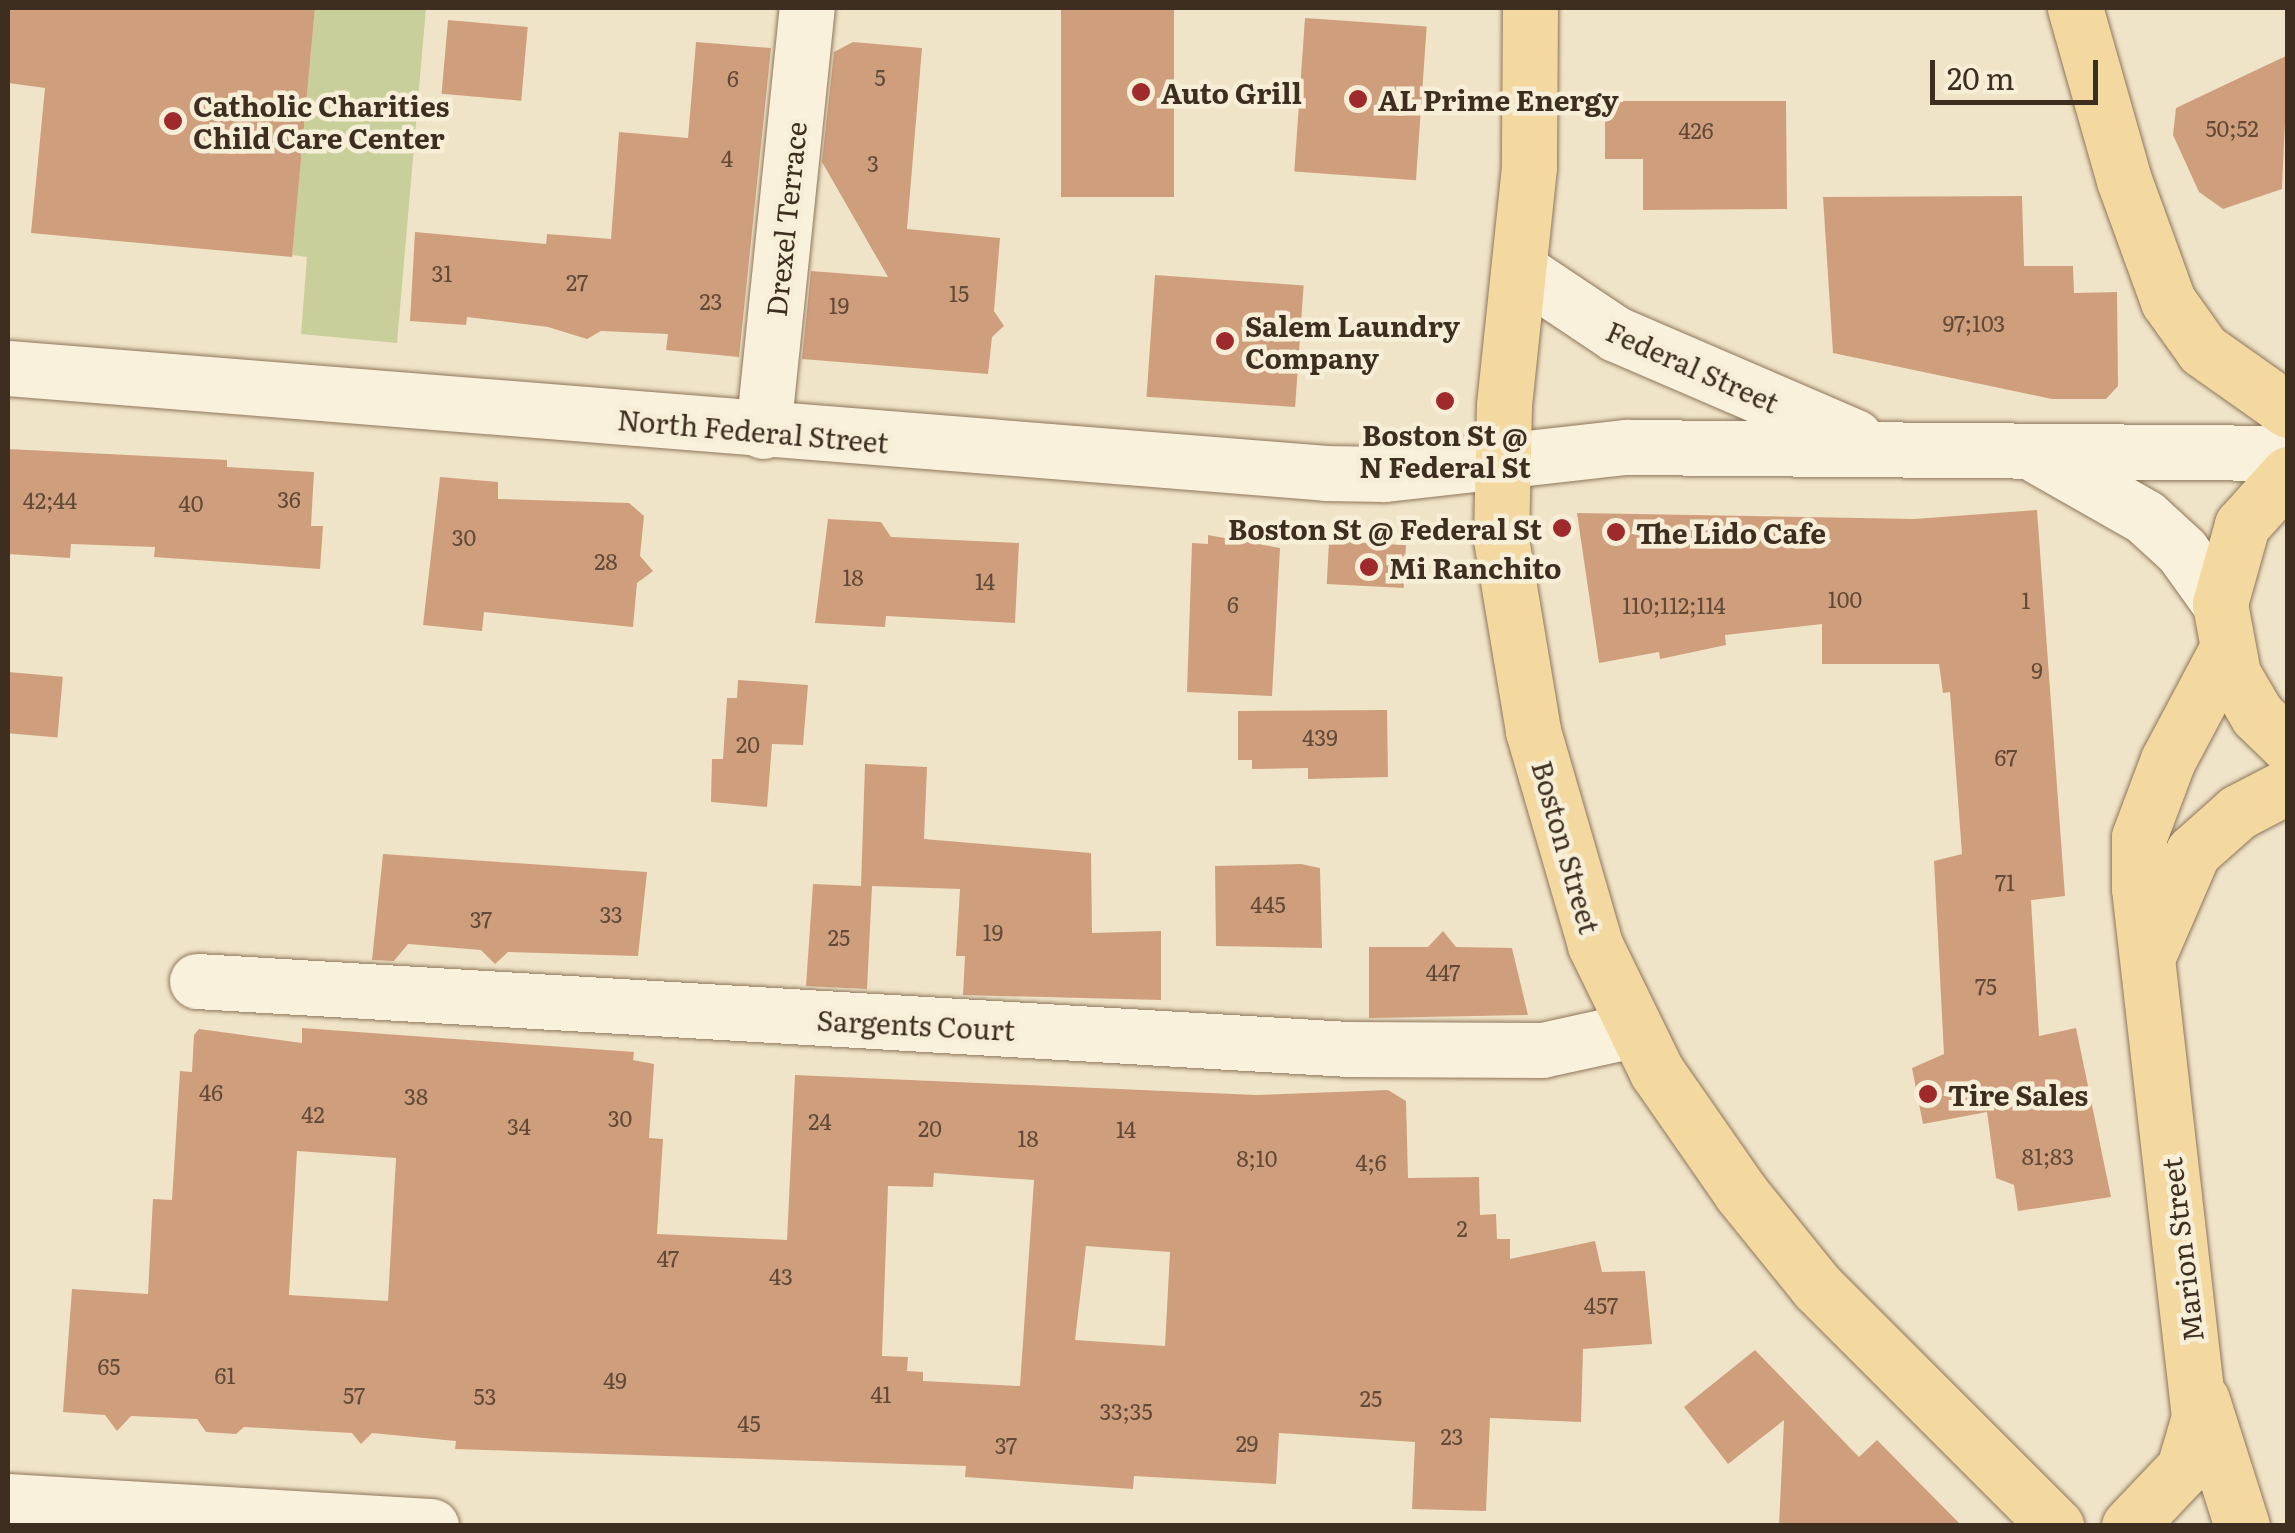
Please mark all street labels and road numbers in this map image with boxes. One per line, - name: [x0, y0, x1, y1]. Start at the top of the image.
- street label: Drexel Terrace: [758, 120, 812, 318]
- street label: Federal Street: [1602, 313, 1784, 419]
- street label: North Federal Street: [616, 401, 890, 459]
- street label: Boston Street: [1526, 757, 1608, 937]
- street label: Sargents Court: [816, 1002, 1016, 1046]
- street label: Marion Street: [2153, 1156, 2209, 1344]

